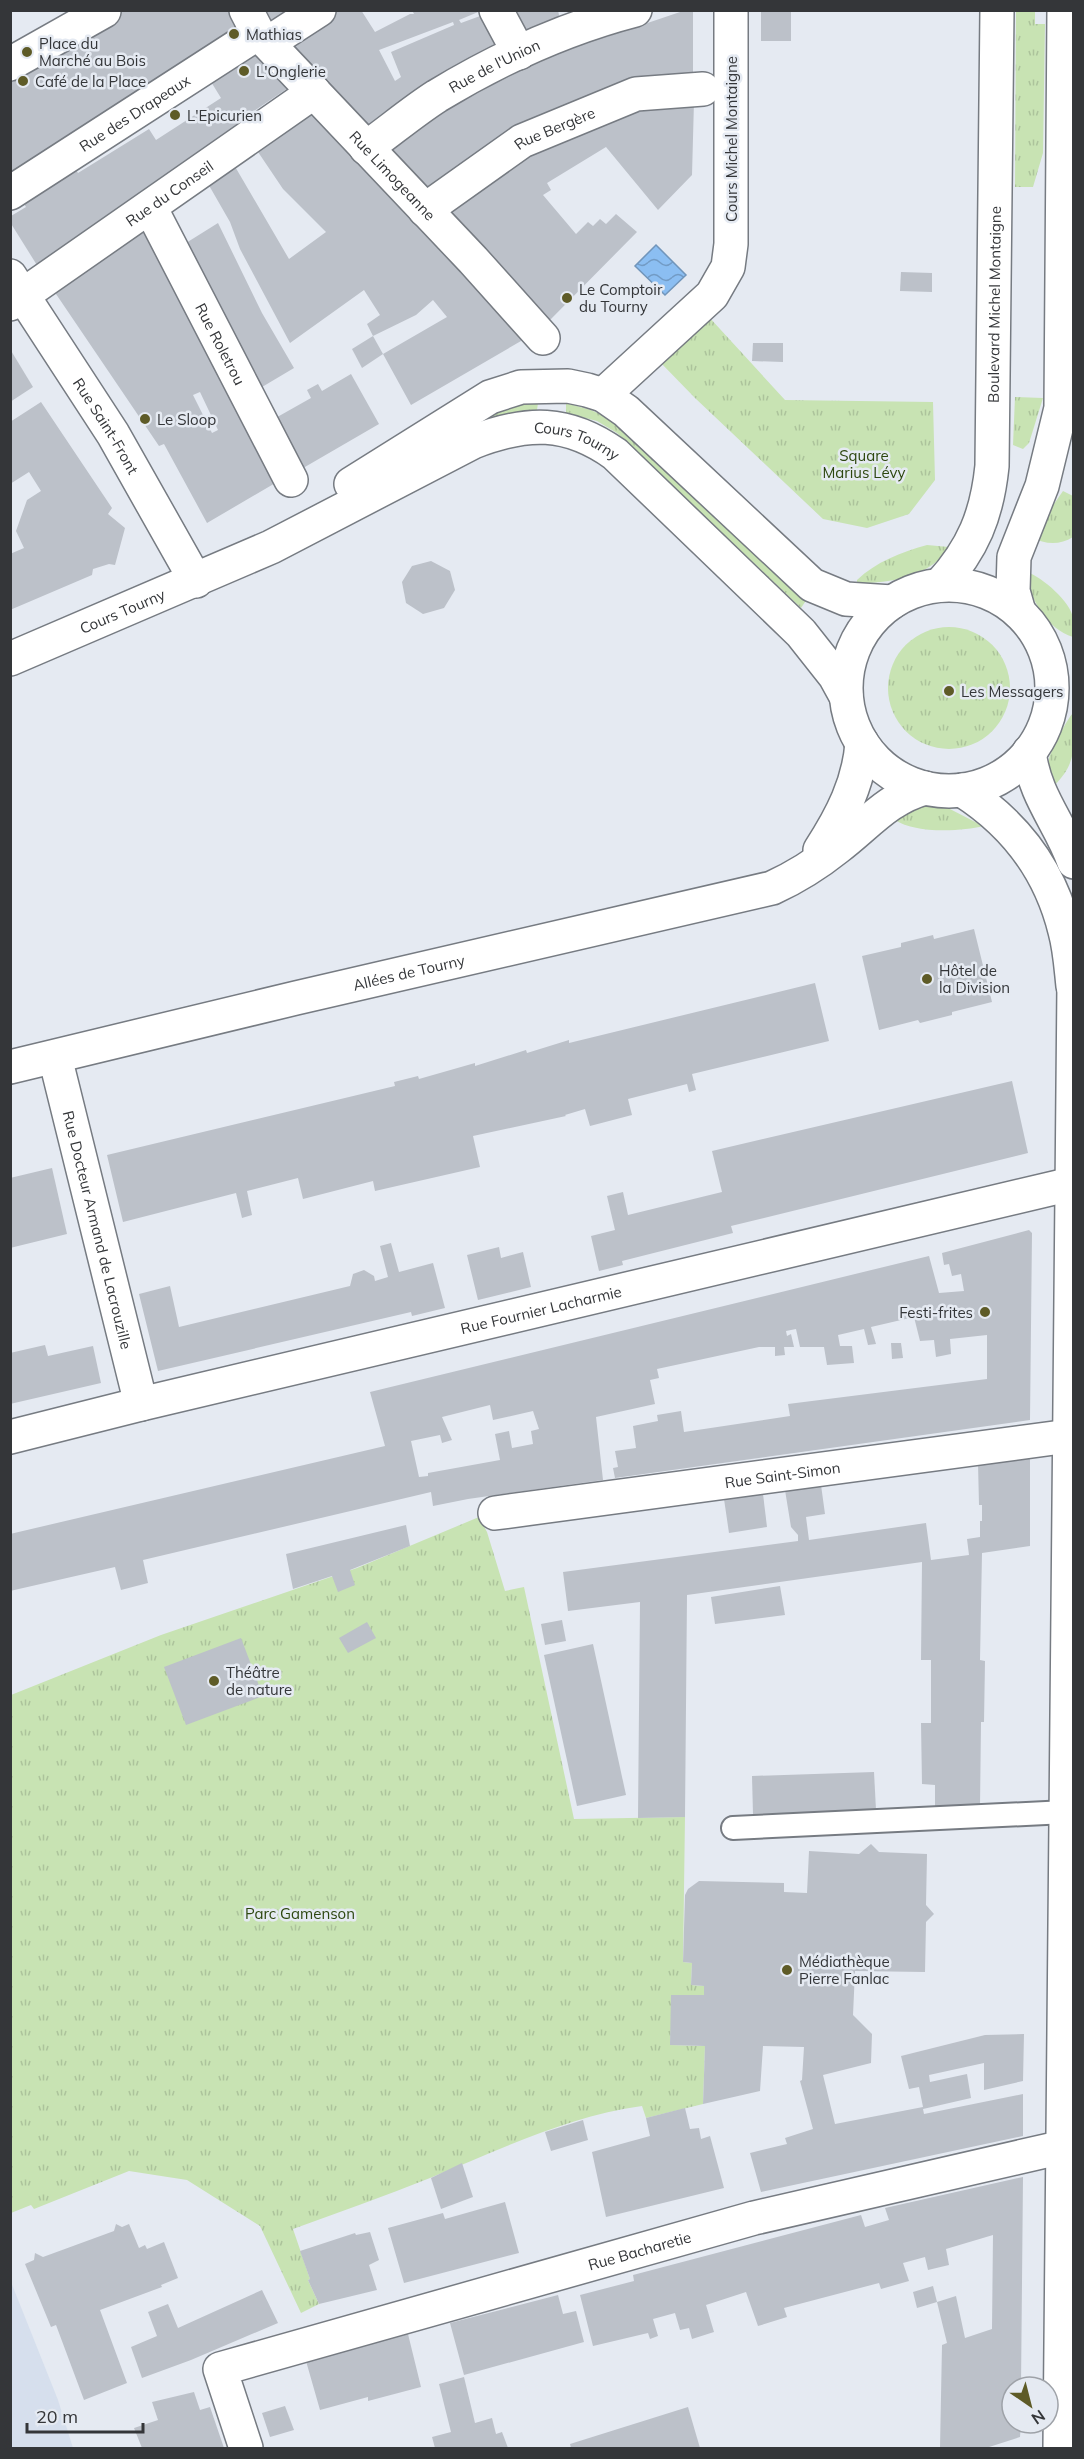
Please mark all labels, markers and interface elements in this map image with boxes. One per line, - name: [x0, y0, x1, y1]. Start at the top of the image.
- place label: Mathias: [246, 25, 302, 44]
- marker: Mathias: [227, 27, 241, 41]
- place label: Place du Marché au Bois: [39, 34, 146, 70]
- street label: Rue de l'Union: [445, 35, 543, 97]
- marker: Place du Marché au Bois: [20, 45, 34, 59]
- street label: Cours Michel Montaigne: [722, 56, 741, 222]
- place label: L'Onglerie: [256, 62, 326, 81]
- marker: L'Onglerie: [237, 64, 251, 78]
- street label: Rue des Drapeaux: [75, 70, 193, 155]
- place label: Café de la Place: [35, 72, 146, 91]
- marker: Café de la Place: [16, 74, 30, 88]
- street label: Rue Bergère: [510, 103, 598, 153]
- place label: L'Epicurien: [187, 106, 262, 125]
- marker: L'Epicurien: [168, 108, 182, 122]
- street label: Rue Limogeanne: [346, 126, 440, 224]
- street label: Rue du Conseil: [122, 156, 217, 230]
- street label: Boulevard Michel Montaigne: [983, 206, 1004, 403]
- place label: Le Comptoir du Tourny: [579, 280, 663, 316]
- marker: Le Comptoir du Tourny: [560, 291, 574, 305]
- street label: Rue Roletrou: [192, 300, 250, 388]
- street label: Rue Saint-Front: [69, 374, 143, 477]
- place label: Le Sloop: [157, 410, 216, 429]
- marker: Le Sloop: [138, 412, 152, 426]
- street label: Cours Tourny: [534, 418, 624, 464]
- park label: Square Marius Lévy: [822, 446, 906, 482]
- street label: Cours Tourny: [77, 584, 168, 638]
- place label: Les Messagers: [961, 682, 1064, 701]
- marker: Les Messagers: [942, 684, 956, 698]
- street label: Allées de Tourny: [351, 950, 467, 994]
- place label: Hôtel de la Division: [939, 961, 1010, 997]
- marker: Hôtel de la Division: [920, 972, 934, 986]
- street label: Rue Docteur Armand de Lacrouzille: [59, 1108, 137, 1351]
- street label: Rue Fournier Lacharmie: [459, 1281, 623, 1338]
- place label: Festi-frites: [899, 1303, 973, 1322]
- marker: Festi-frites: [978, 1305, 992, 1319]
- street label: Rue Saint-Simon: [723, 1457, 841, 1492]
- place label: Théâtre de nature: [226, 1663, 292, 1699]
- marker: Théâtre de nature: [207, 1674, 221, 1688]
- park label: Parc Gamenson: [245, 1904, 355, 1923]
- place label: Médiathèque Pierre Fanlac: [799, 1952, 890, 1988]
- marker: Médiathèque Pierre Fanlac: [780, 1963, 794, 1977]
- street label: Rue Bacharetie: [586, 2227, 693, 2274]
- north arrow: [1000, 2375, 1060, 2435]
- scale bar: [27, 2396, 142, 2434]
- text: 20 m: [36, 2405, 78, 2428]
- text: N: [1028, 2406, 1049, 2429]

